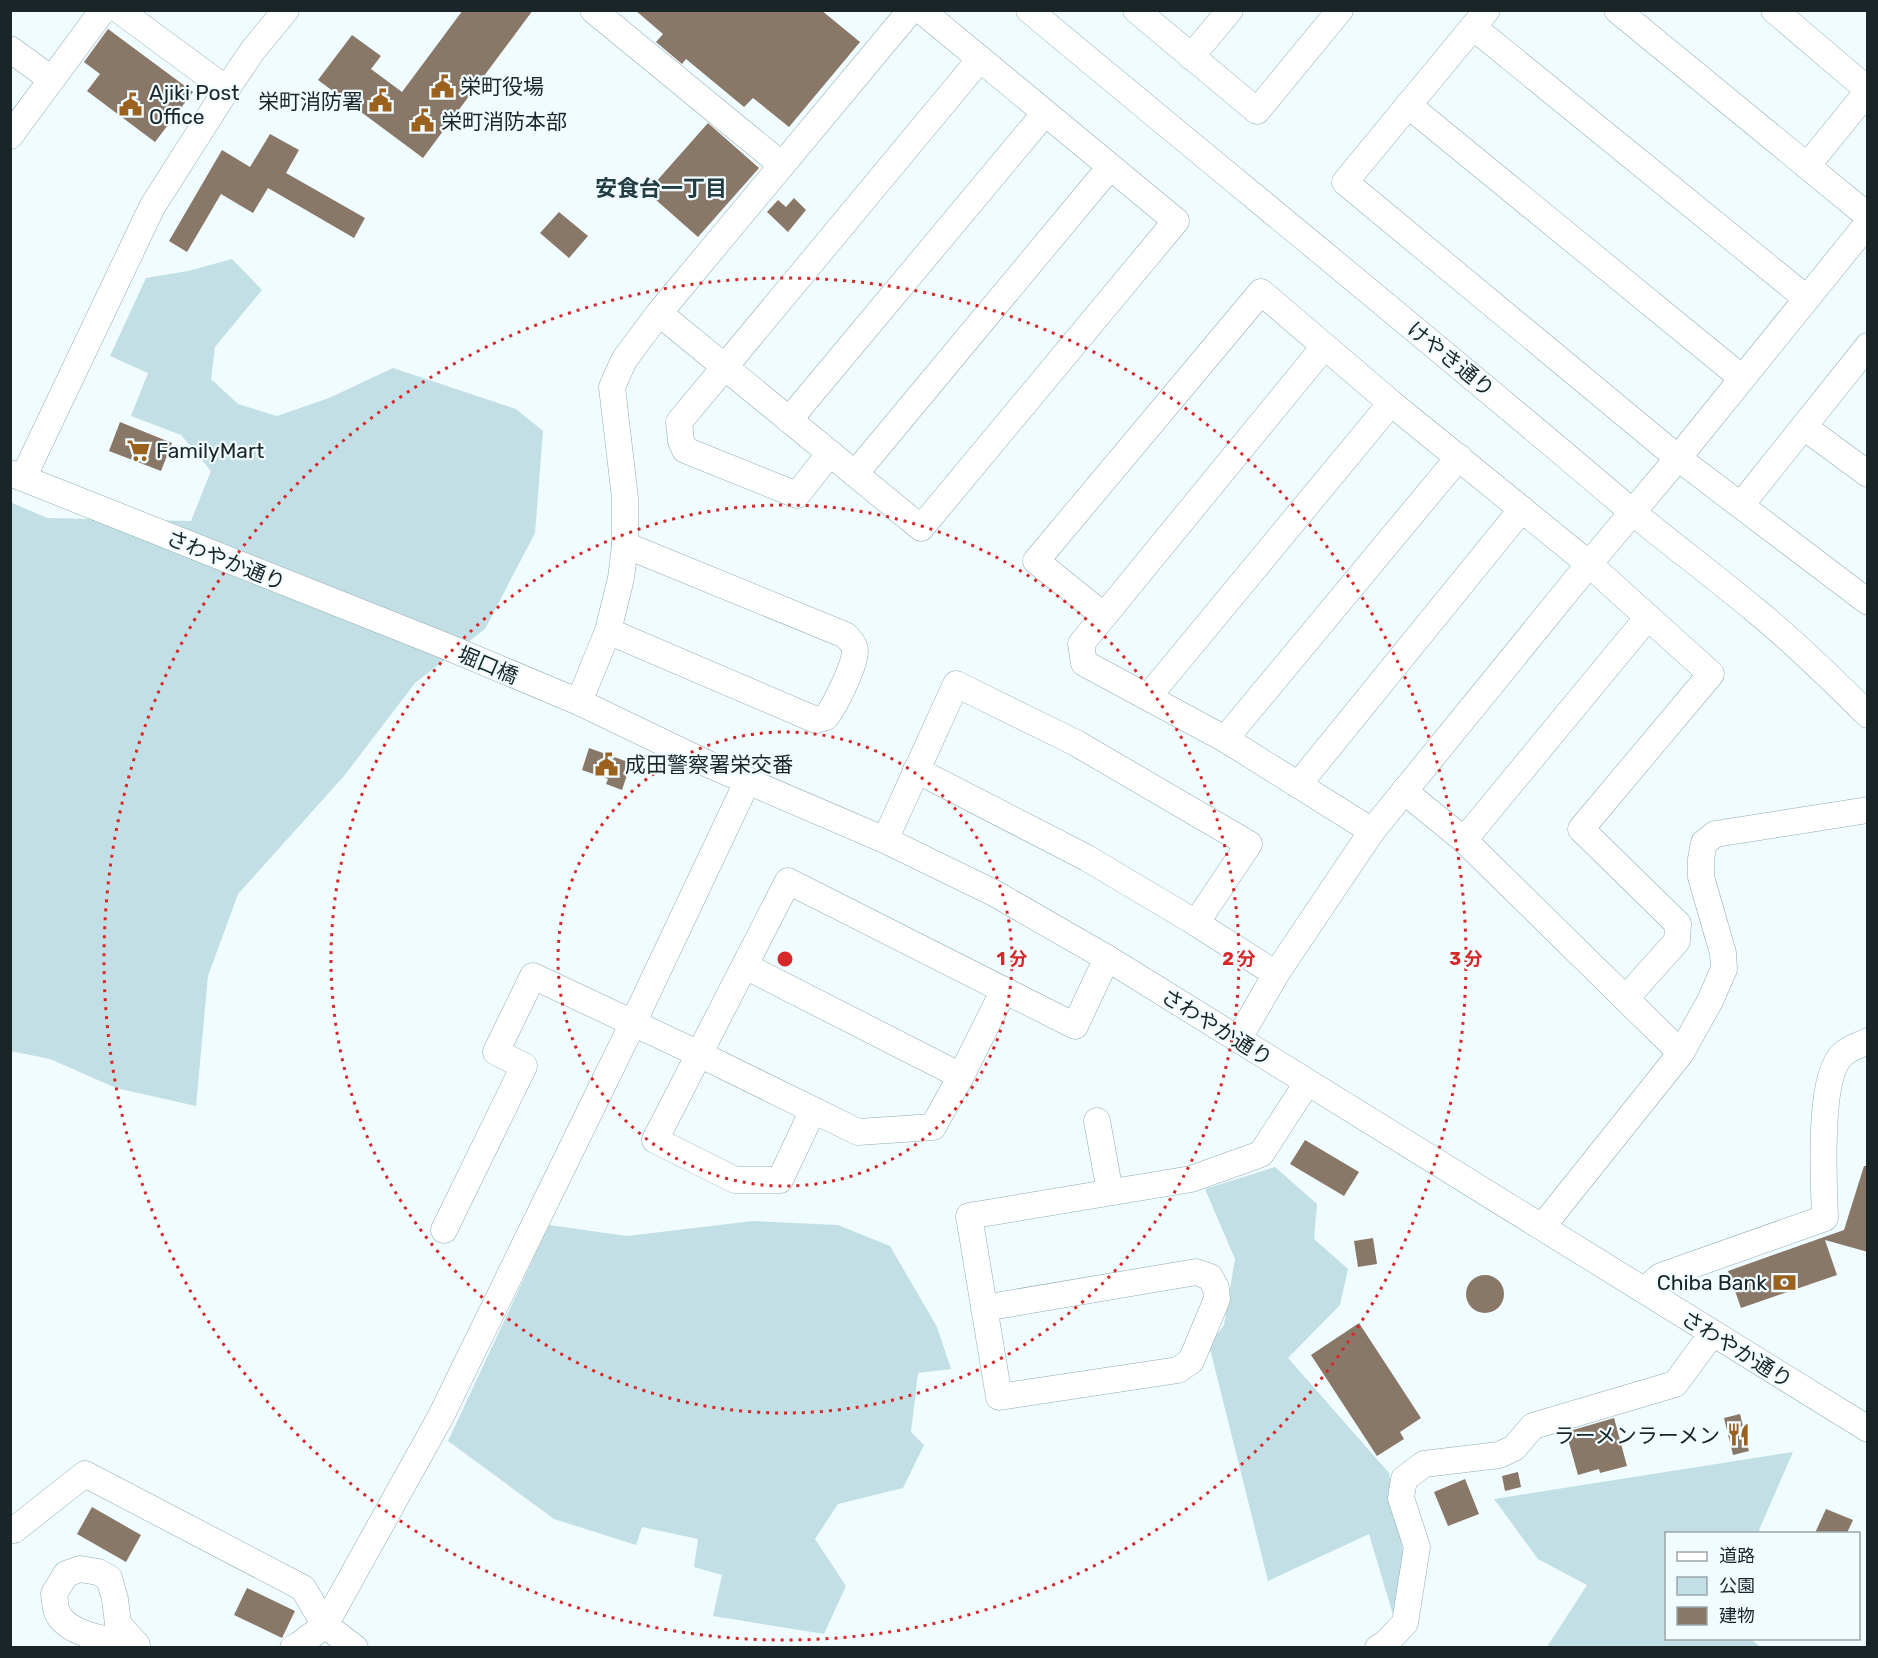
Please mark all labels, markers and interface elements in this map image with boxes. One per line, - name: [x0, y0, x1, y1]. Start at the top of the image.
- public building icon: 栄町役場: [429, 73, 455, 99]
- place label: 栄町役場: [460, 74, 544, 99]
- place label: Ajiki Post Office: [149, 80, 239, 129]
- public building icon: 栄町消防署: [368, 88, 394, 114]
- place label: 栄町消防署: [258, 89, 363, 114]
- public building icon: Ajiki Post Office: [118, 91, 144, 117]
- public building icon: 栄町消防本部: [410, 108, 436, 134]
- place label: 栄町消防本部: [441, 109, 567, 134]
- district label: 安食台一丁目: [595, 175, 727, 202]
- street label: けやき通り: [1402, 316, 1500, 402]
- supermarket icon: FamilyMart: [125, 437, 151, 463]
- place label: FamilyMart: [156, 438, 264, 463]
- street label: さわやか通り: [163, 525, 289, 595]
- street label: 堀口橋: [454, 641, 522, 689]
- public building icon: 成田警察署栄交番: [594, 751, 620, 777]
- place label: 成田警察署栄交番: [625, 752, 793, 777]
- text: 1 分: [997, 948, 1027, 970]
- text: 2 分: [1222, 948, 1256, 970]
- text: 3 分: [1449, 948, 1483, 970]
- centre of rings: [775, 949, 795, 969]
- street label: さわやか通り: [1157, 983, 1277, 1071]
- bank icon: Chiba Bank: [1772, 1269, 1798, 1295]
- place label: Chiba Bank: [1657, 1270, 1767, 1295]
- street label: さわやか通り: [1677, 1305, 1797, 1393]
- restaurant icon: ラーメンラーメン: [1725, 1422, 1751, 1448]
- place label: ラーメンラーメン: [1554, 1423, 1720, 1448]
- legend: [1665, 1532, 1860, 1640]
- text: 道路: [1719, 1545, 1755, 1567]
- text: 公園: [1719, 1575, 1755, 1597]
- text: 建物: [1719, 1605, 1755, 1627]

